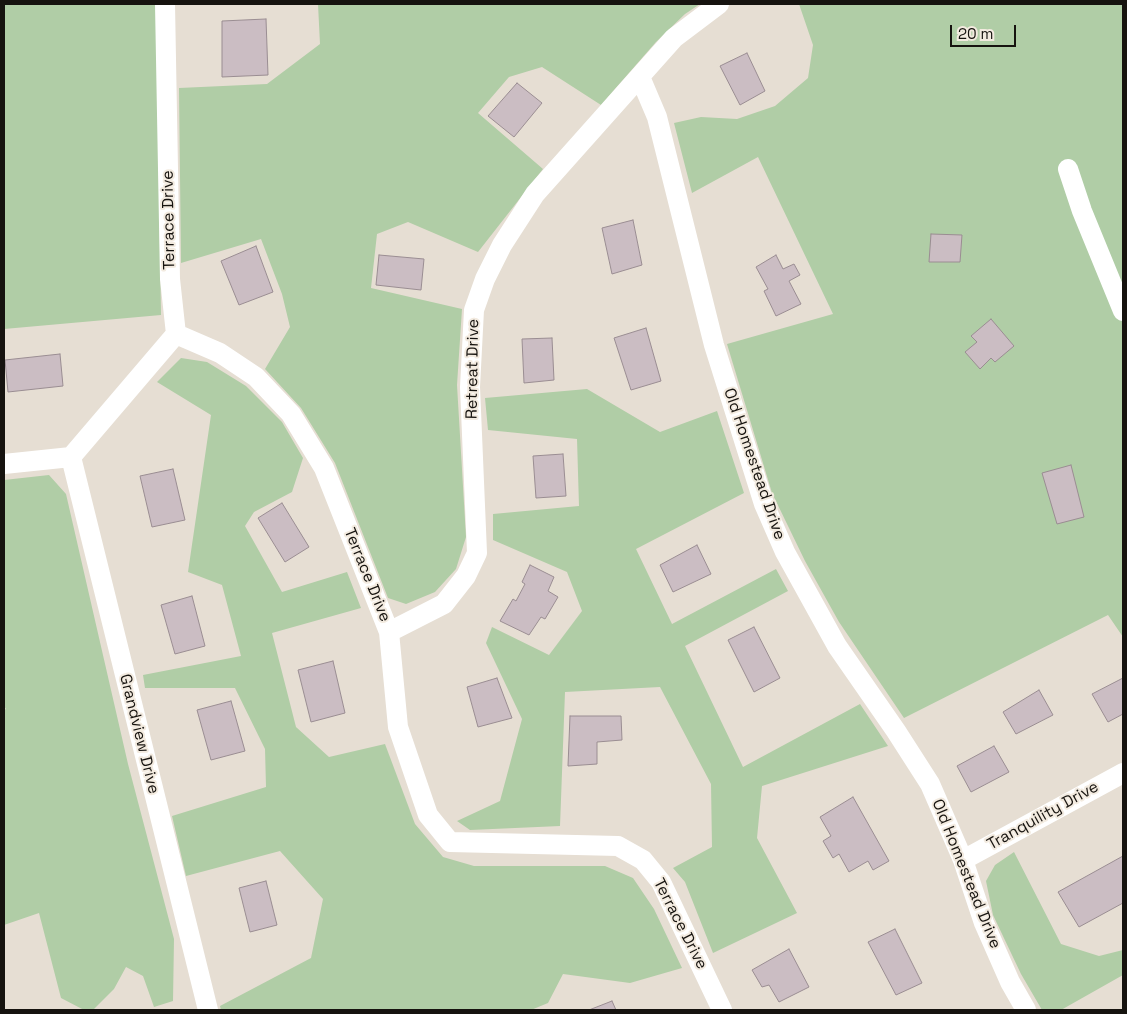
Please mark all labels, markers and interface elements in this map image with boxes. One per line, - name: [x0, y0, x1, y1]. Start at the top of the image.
- scale bar: [952, 15, 1018, 47]
- text: 20 m: [958, 24, 993, 43]
- street label: Terrace Drive: [159, 170, 179, 270]
- street label: Retreat Drive: [463, 319, 483, 419]
- street label: Old Homestead Drive: [719, 386, 789, 542]
- street label: Terrace Drive: [339, 525, 395, 625]
- street label: Grandview Drive: [115, 672, 163, 796]
- street label: Tranquility Drive: [984, 777, 1102, 855]
- street label: Old Homestead Drive: [927, 797, 1005, 951]
- street label: Terrace Drive: [649, 875, 711, 973]

